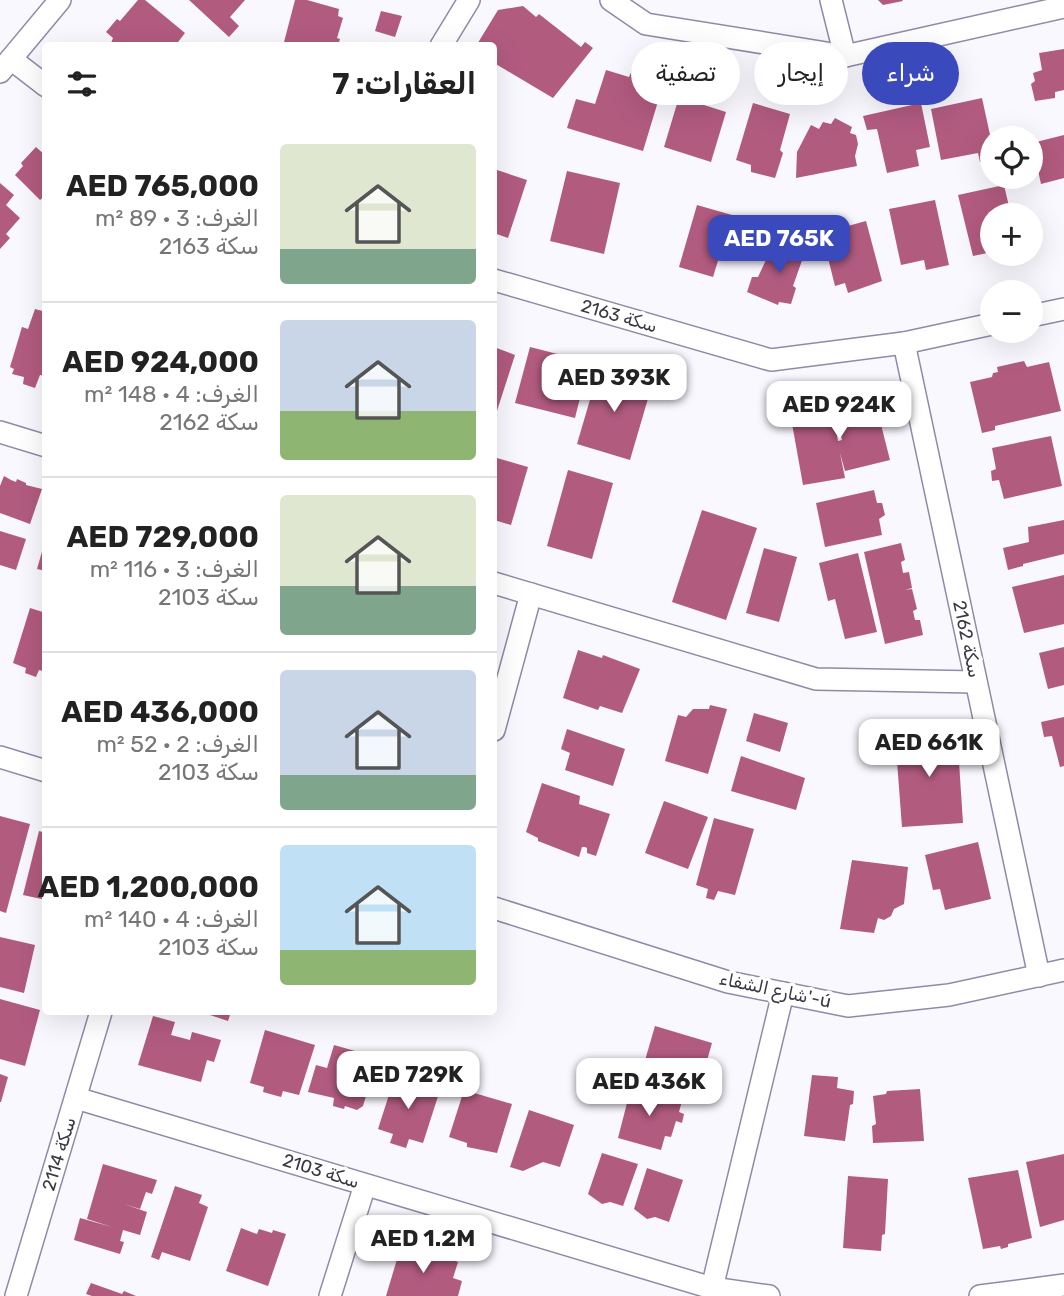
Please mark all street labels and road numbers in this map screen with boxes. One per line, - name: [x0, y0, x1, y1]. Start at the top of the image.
- street label: سكة 2163: [578, 295, 660, 337]
- street label: سكة 2162: [948, 598, 986, 680]
- street label: شارع الشفاء'-ú: [717, 967, 833, 1014]
- street label: سكة 2114: [37, 1115, 81, 1193]
- street label: سكة 2103: [280, 1149, 362, 1193]

